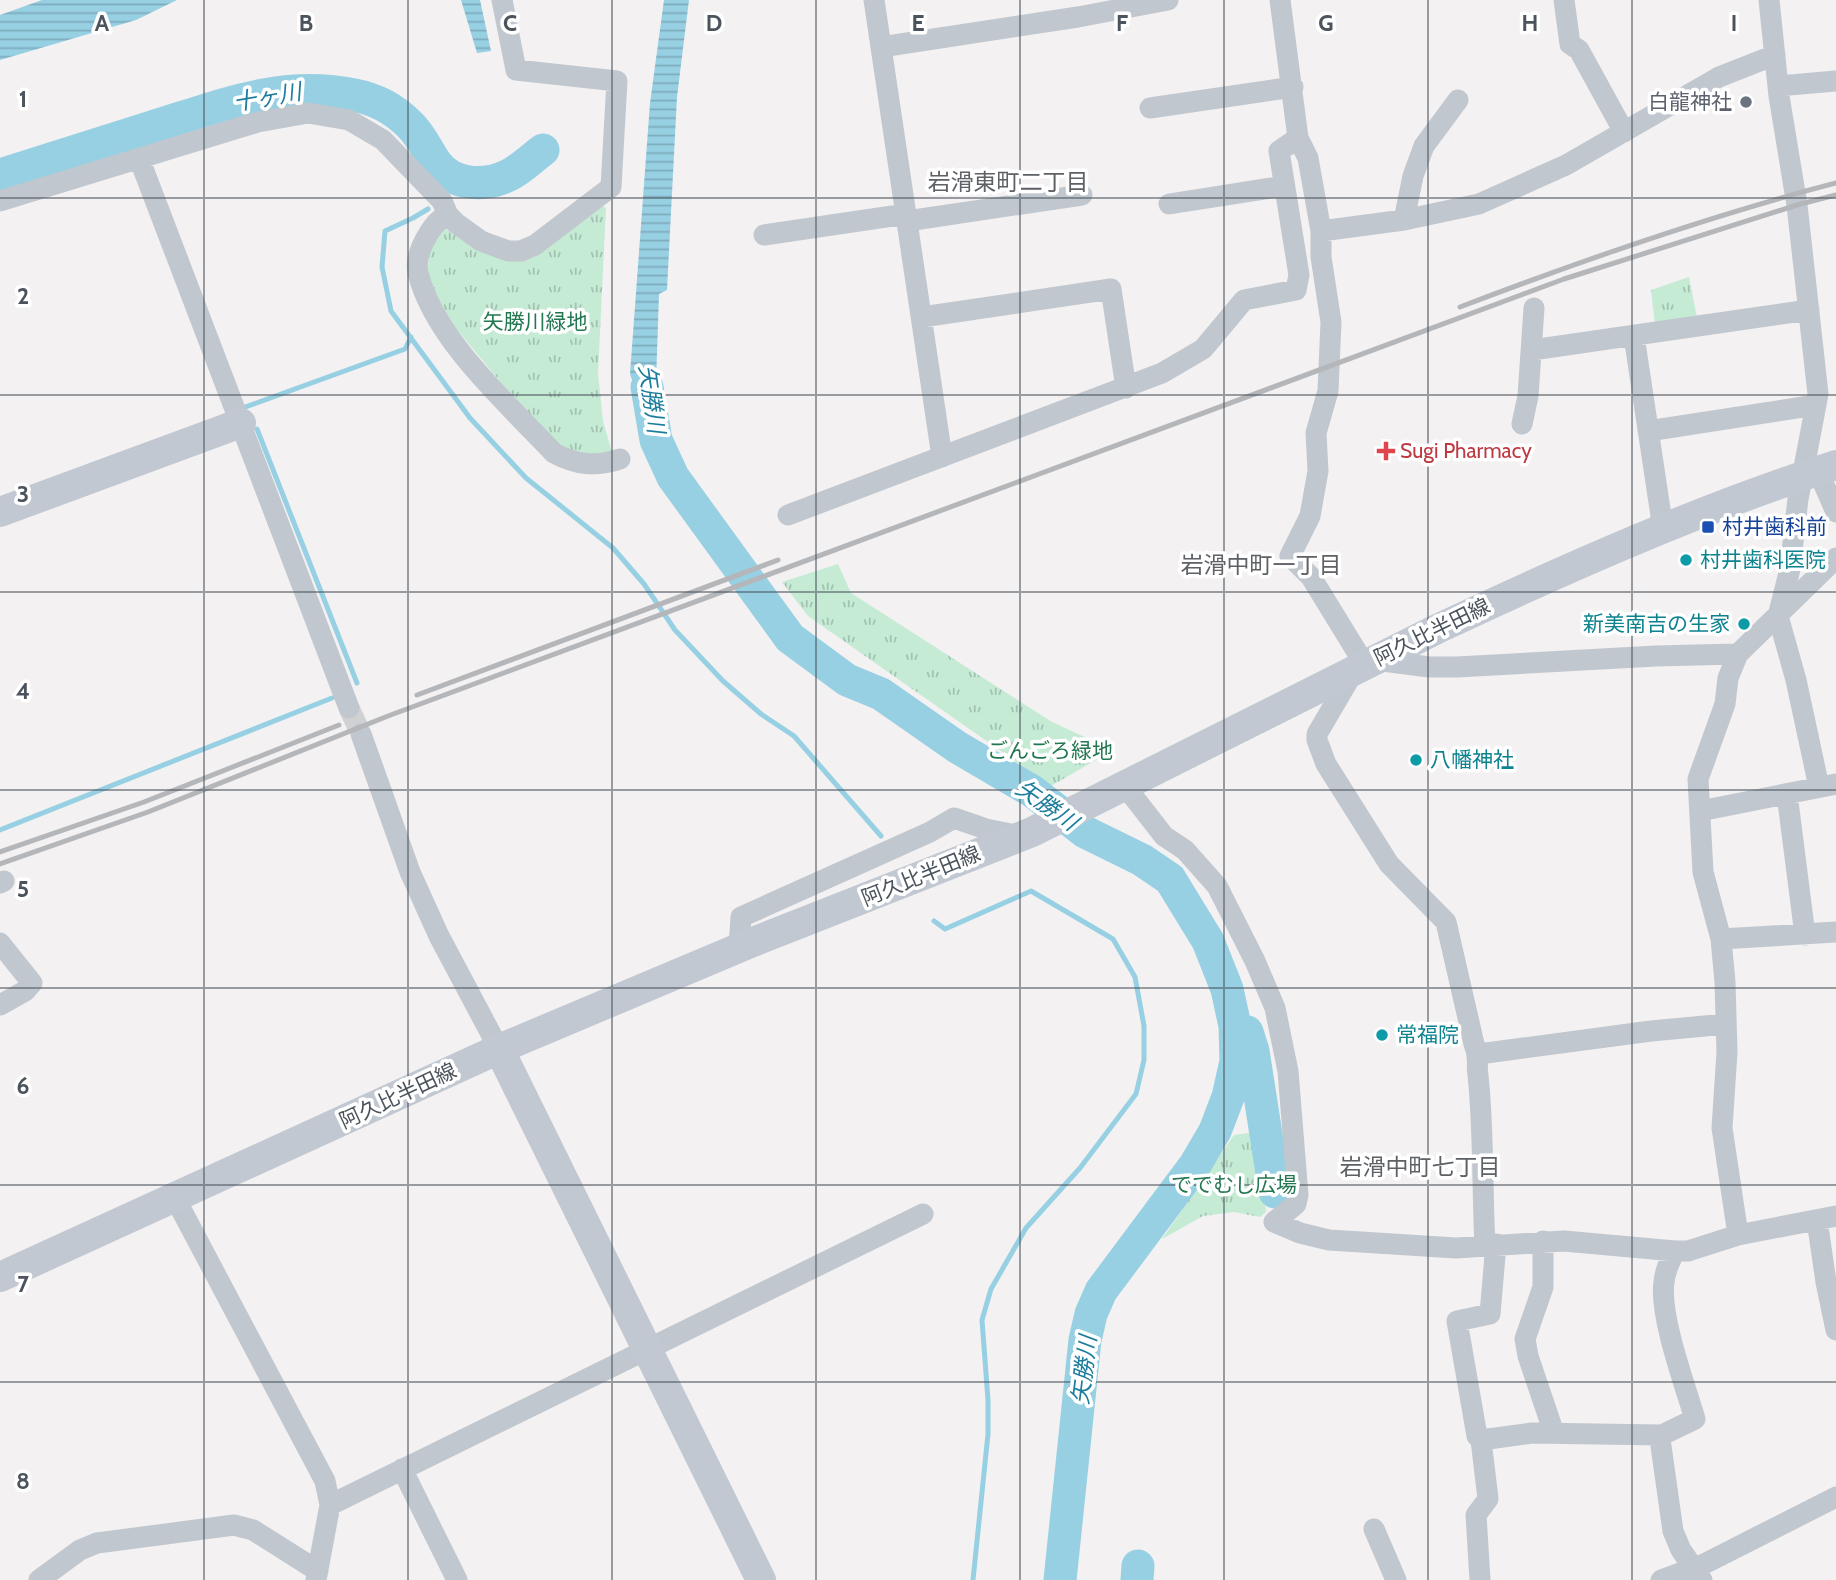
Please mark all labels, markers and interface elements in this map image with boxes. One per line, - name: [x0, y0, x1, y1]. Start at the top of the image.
- text: A: [95, 9, 110, 37]
- text: B: [299, 9, 313, 37]
- text: C: [503, 9, 517, 37]
- text: D: [706, 9, 722, 37]
- text: E: [911, 9, 925, 37]
- text: F: [1116, 9, 1128, 37]
- text: G: [1318, 9, 1334, 37]
- text: H: [1522, 9, 1538, 37]
- text: I: [1731, 9, 1737, 37]
- water label: 十ヶ川: [231, 77, 306, 117]
- text: 1: [19, 85, 27, 113]
- place label: 白龍神社: [1648, 89, 1732, 114]
- marker: 白龍神社: [1738, 94, 1754, 110]
- district label: 岩滑東町二丁目: [928, 168, 1089, 196]
- text: 2: [17, 282, 29, 310]
- park label: 矢勝川緑地: [483, 309, 588, 334]
- water label: 矢勝川: [633, 363, 671, 438]
- place label: Sugi Pharmacy: [1400, 438, 1532, 463]
- marker: Sugi Pharmacy: [1378, 443, 1394, 459]
- text: 3: [17, 480, 29, 508]
- place label: 村井歯科前: [1722, 514, 1827, 539]
- marker: 村井歯科前: [1700, 519, 1716, 535]
- place label: 村井歯科医院: [1700, 547, 1826, 572]
- district label: 岩滑中町一丁目: [1181, 551, 1342, 579]
- marker: 村井歯科医院: [1678, 552, 1694, 568]
- street label: 阿久比半田線: [1370, 593, 1494, 670]
- place label: 新美南吉の生家: [1583, 611, 1730, 636]
- marker: 新美南吉の生家: [1736, 616, 1752, 632]
- text: 4: [16, 677, 30, 705]
- park label: ごんごろ緑地: [987, 738, 1113, 763]
- place label: 八幡神社: [1430, 747, 1514, 772]
- marker: 八幡神社: [1408, 752, 1424, 768]
- water label: 矢勝川: [1011, 774, 1086, 838]
- street label: 阿久比半田線: [858, 840, 984, 911]
- text: 5: [17, 875, 29, 903]
- place label: 常福院: [1396, 1022, 1459, 1047]
- marker: 常福院: [1374, 1027, 1390, 1043]
- street label: 阿久比半田線: [335, 1058, 460, 1134]
- text: 6: [17, 1072, 29, 1100]
- district label: 岩滑中町七丁目: [1340, 1153, 1501, 1181]
- park label: ででむし広場: [1171, 1172, 1297, 1197]
- text: 7: [17, 1270, 29, 1298]
- water label: 矢勝川: [1066, 1331, 1102, 1406]
- text: 8: [16, 1467, 30, 1495]

